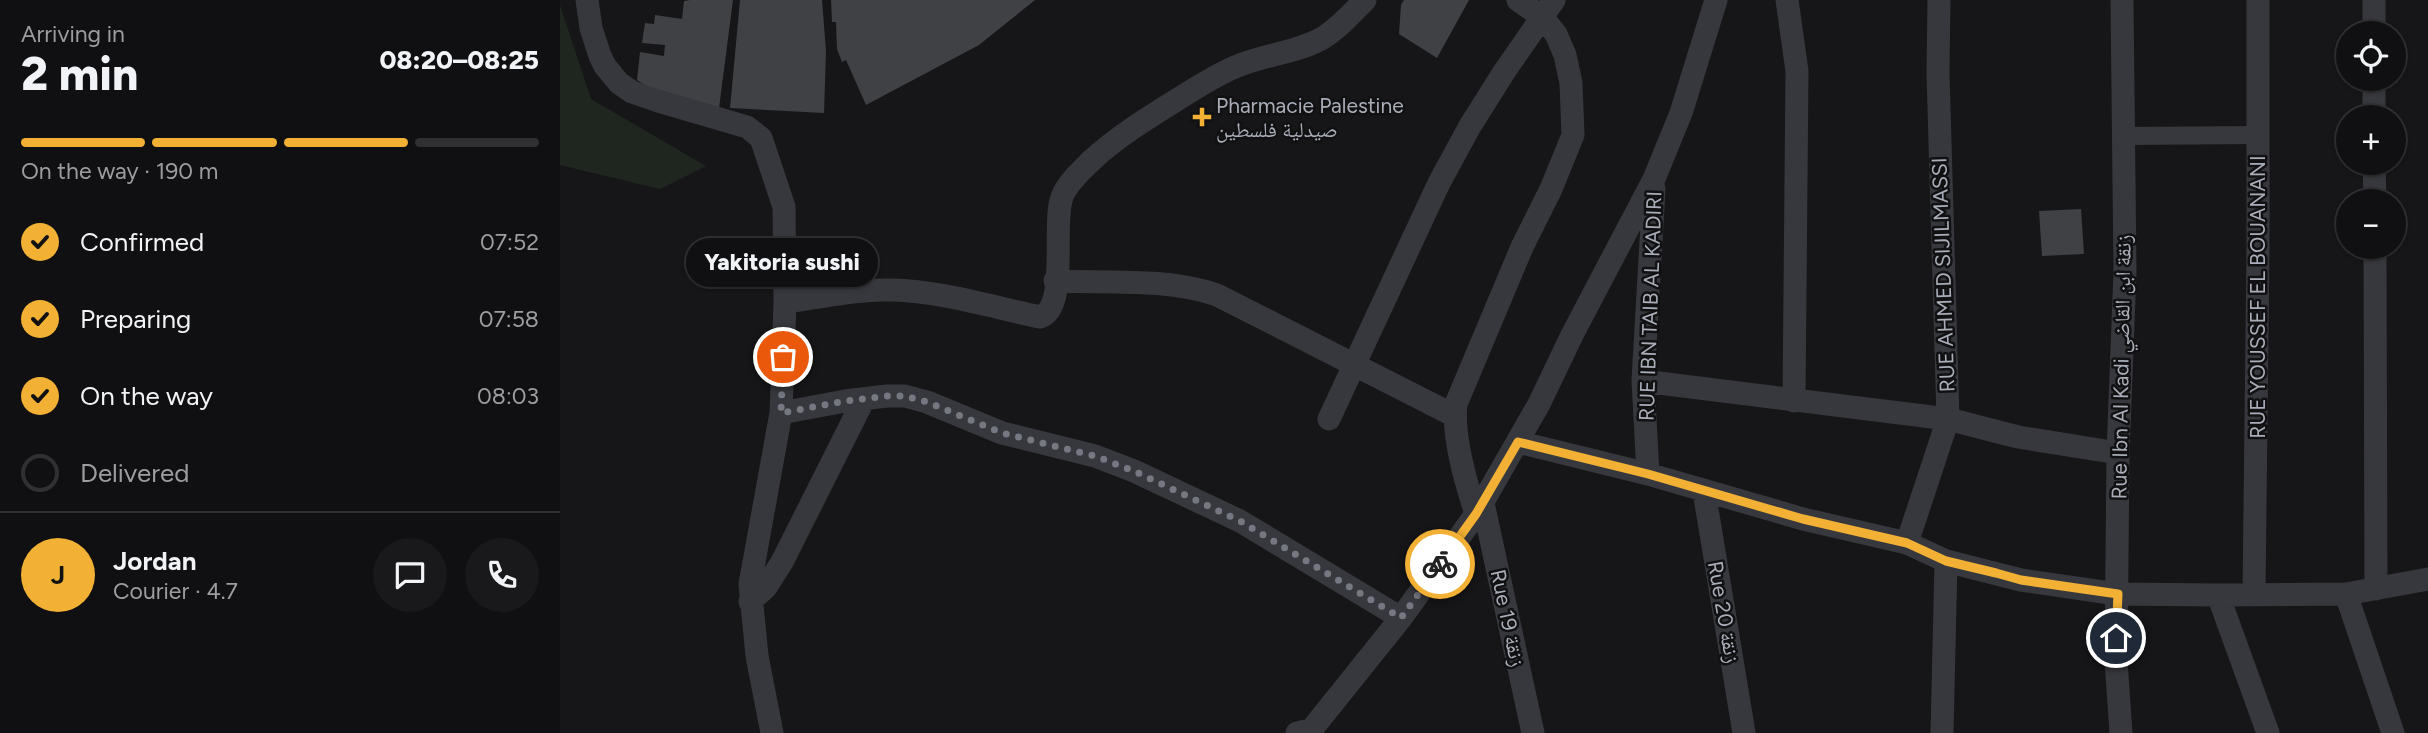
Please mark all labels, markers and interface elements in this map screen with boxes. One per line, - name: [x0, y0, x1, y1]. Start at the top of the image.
- text: Arriving in: [21, 20, 125, 48]
- map controls: [2336, 21, 2406, 259]
- button: locate: [2336, 21, 2406, 91]
- text: 08:20–08:25: [379, 44, 539, 76]
- text: 2 min: [21, 46, 138, 102]
- place label: Pharmacie Palestine صيدلية فلسطين: [1216, 93, 1404, 143]
- button: +: [2336, 105, 2406, 175]
- marker: Pharmacie Palestine صيدلية فلسطين: [1194, 109, 1210, 125]
- street label: RUE YOUSSEF EL BOUANANI: [2245, 155, 2270, 439]
- text: On the way · 190 m: [21, 157, 218, 185]
- street label: RUE AHMED SIJILMASSI: [1926, 157, 1960, 393]
- button: −: [2336, 189, 2406, 259]
- street label: RUE IBN TAIB AL KADIRI: [1633, 191, 1667, 421]
- icon: check: [21, 223, 59, 261]
- text: Confirmed: [80, 226, 204, 258]
- text: 07:52: [480, 228, 539, 256]
- street label: Rue Ibn Al Kadi زنقة ابن القاضي: [2106, 234, 2140, 500]
- callout: Yakitoria sushi: [687, 238, 879, 287]
- text: Yakitoria sushi: [704, 248, 860, 276]
- icon: check: [21, 300, 59, 338]
- text: Preparing: [80, 303, 191, 335]
- text: 07:58: [479, 305, 539, 333]
- pin: [753, 327, 813, 387]
- icon: bag: [764, 338, 802, 376]
- icon: check: [21, 377, 59, 415]
- text: On the way: [80, 380, 213, 412]
- text: 08:03: [477, 382, 539, 410]
- text: Delivered: [80, 457, 189, 489]
- courier: [1405, 529, 1475, 599]
- button: chat: [373, 538, 447, 612]
- button: phone: [465, 538, 539, 612]
- text: Jordan: [113, 545, 196, 577]
- icon: bike: [1421, 545, 1459, 583]
- text: J: [51, 559, 65, 591]
- street label: Rue 20 زنقة: [1703, 559, 1745, 665]
- street label: Rue 19 زنقة: [1486, 567, 1530, 669]
- text: Courier · 4.7: [113, 577, 238, 605]
- pin: [2086, 608, 2146, 668]
- icon: home: [2097, 619, 2135, 657]

